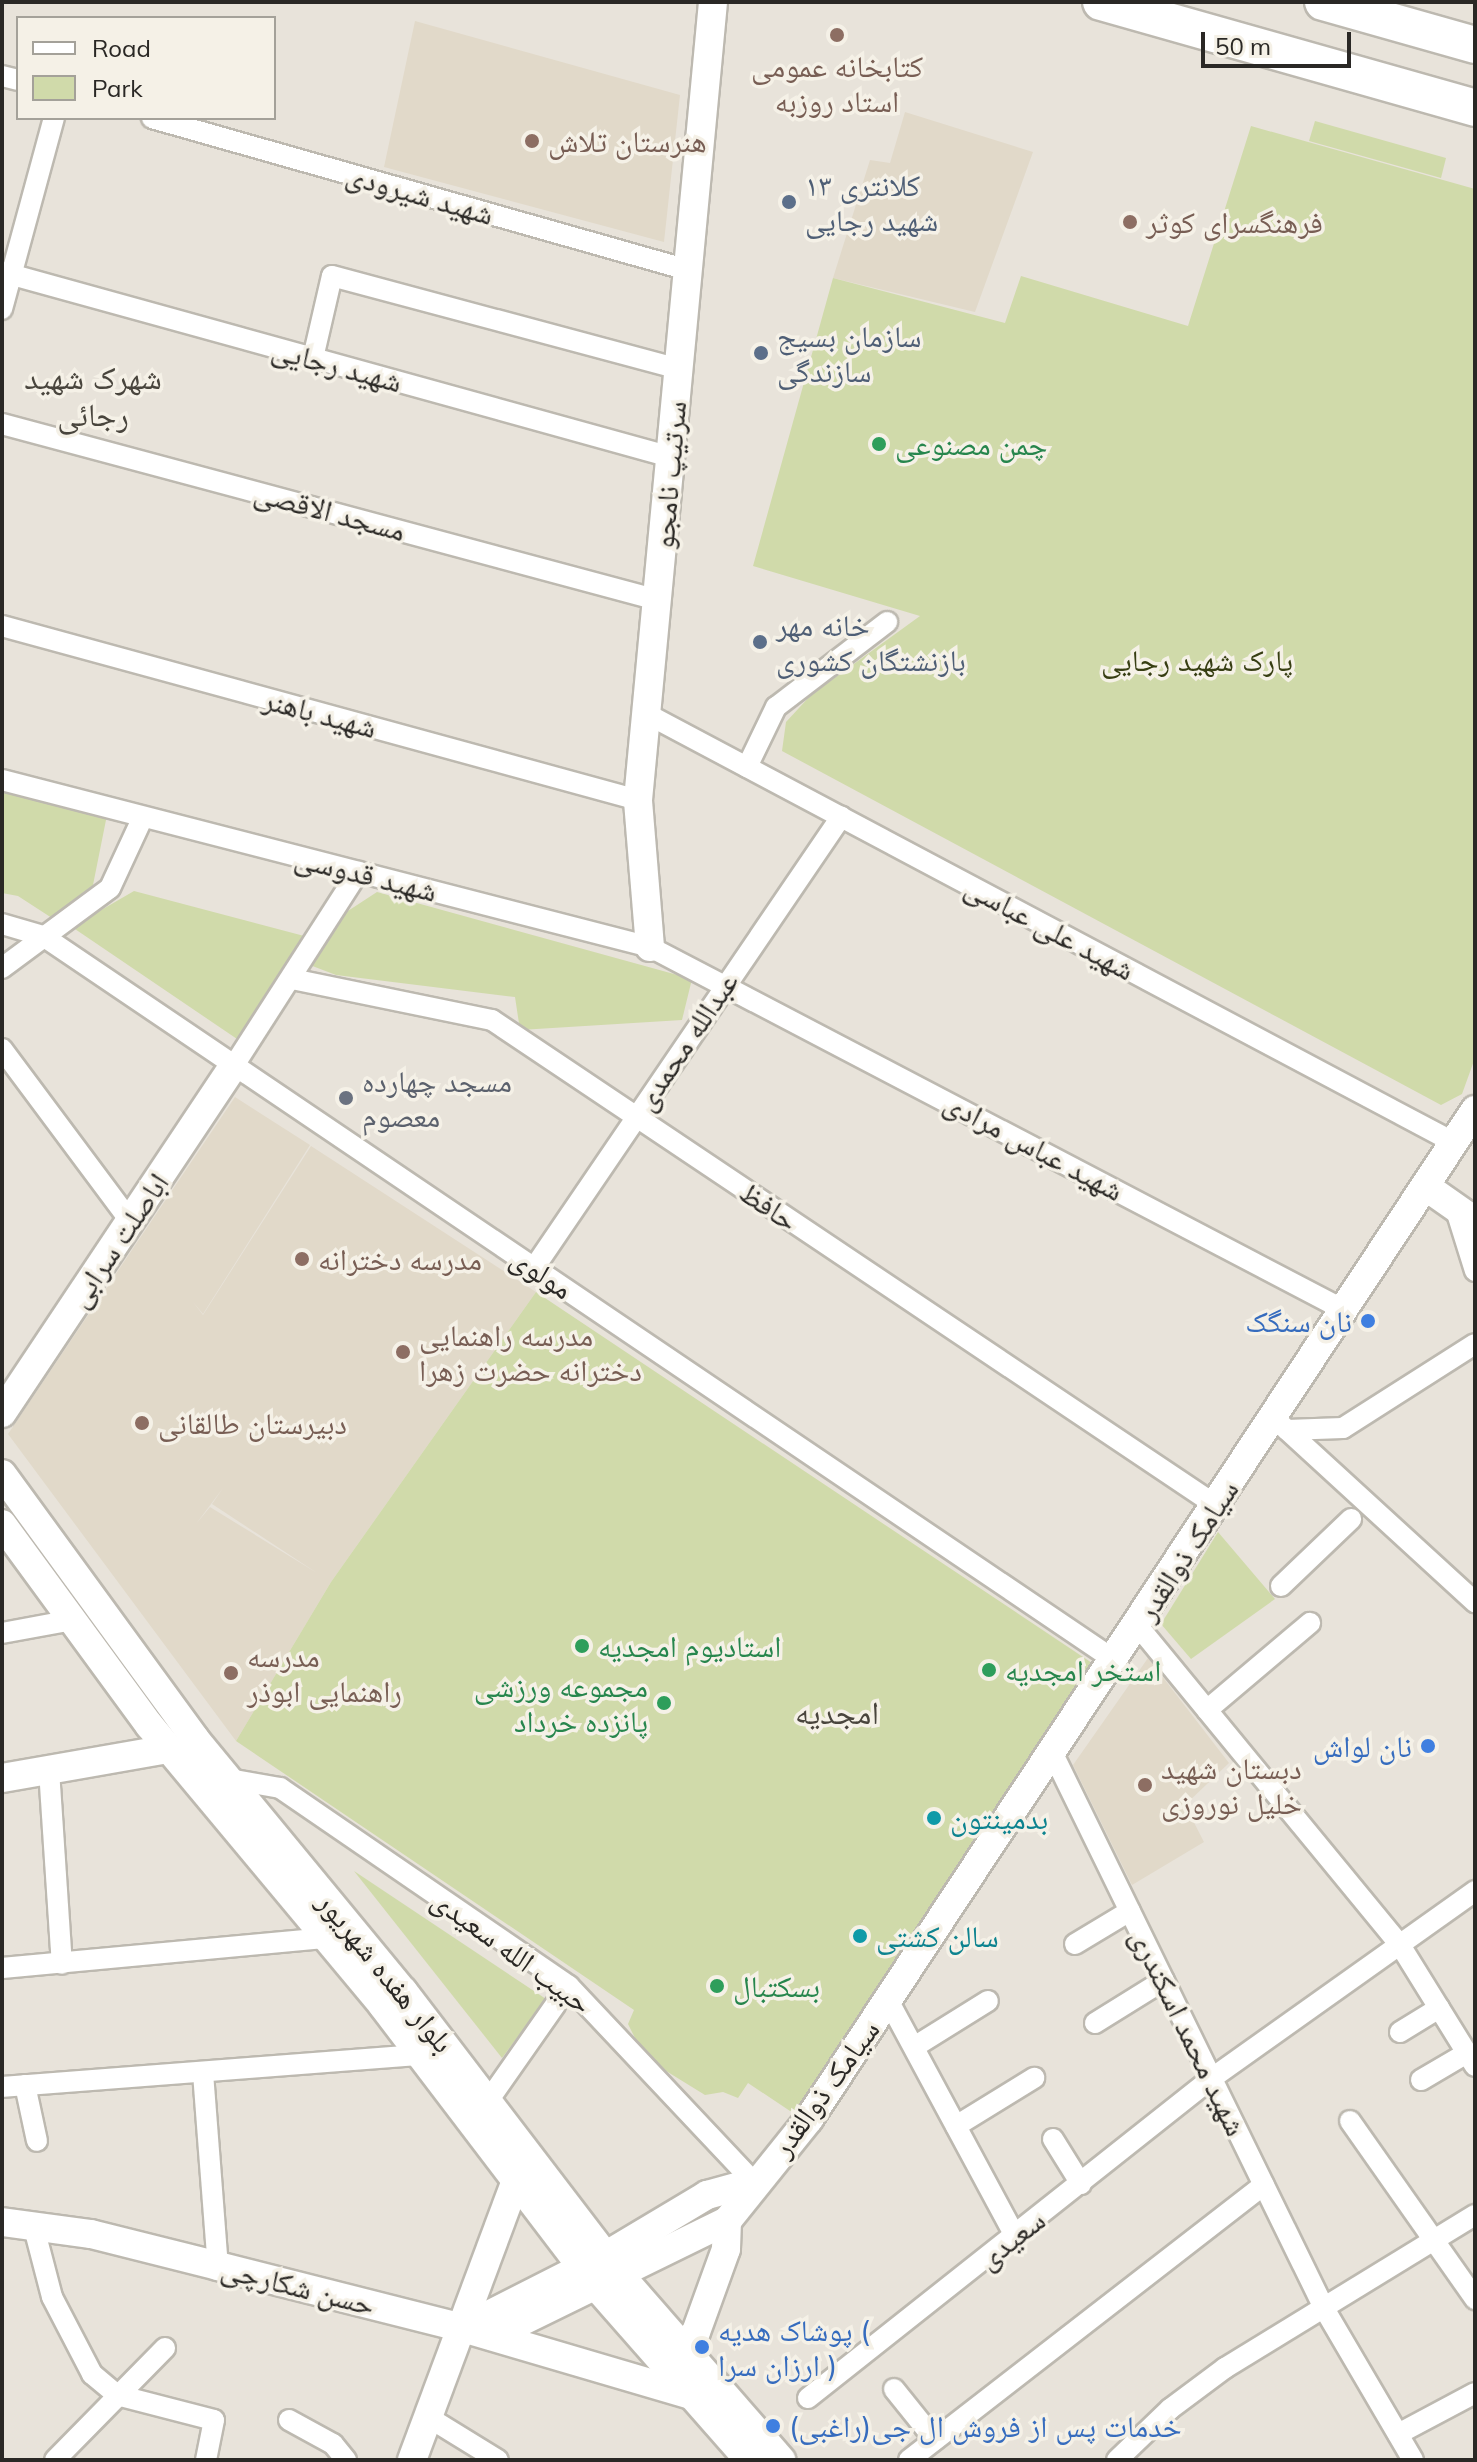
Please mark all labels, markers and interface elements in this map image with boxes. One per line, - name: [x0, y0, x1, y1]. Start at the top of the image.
- legend: [16, 16, 276, 120]
- scale bar: [1205, 16, 1355, 66]
- marker: کتابخانه عمومی استاد روزبه: [828, 26, 846, 44]
- text: 50 m: [1215, 31, 1271, 61]
- text: Road: [92, 33, 151, 63]
- place label: کتابخانه عمومی استاد روزبه: [751, 48, 923, 118]
- text: Park: [92, 73, 143, 103]
- place label: هنرستان تلاش: [548, 123, 707, 159]
- marker: هنرستان تلاش: [523, 132, 541, 150]
- street label: شهید شیرودی: [342, 156, 498, 232]
- place label: کلانتری ۱۳ شهید رجایی: [805, 167, 938, 238]
- marker: کلانتری ۱۳ شهید رجایی: [780, 193, 798, 211]
- place label: فرهنگسرای کوثر: [1146, 204, 1323, 240]
- marker: فرهنگسرای کوثر: [1121, 213, 1139, 231]
- place label: سازمان بسیج سازندگی: [777, 318, 922, 388]
- street label: شهید رجایی: [268, 330, 406, 400]
- marker: سازمان بسیج سازندگی: [752, 344, 770, 362]
- district label: شهرک شهید رجائی: [24, 359, 162, 434]
- street label: سرتیپ نامجو: [645, 399, 693, 551]
- place label: چمن مصنوعی: [895, 426, 1047, 462]
- marker: چمن مصنوعی: [870, 435, 888, 453]
- street label: مسجد الاقصی: [251, 474, 409, 548]
- place label: خانه مهر بازنشتگان کشوری: [776, 607, 966, 678]
- marker: خانه مهر بازنشتگان کشوری: [751, 633, 769, 651]
- park label: پارک شهید رجایی: [1101, 642, 1293, 678]
- street label: شهید باهنر: [259, 681, 381, 745]
- street label: شهید قدوسی: [291, 839, 441, 909]
- street label: شهید علی عباسی: [959, 868, 1141, 988]
- street label: عبدالله محمدی: [627, 965, 745, 1117]
- place label: مسجد چهارده معصوم: [362, 1063, 512, 1134]
- street label: شهید عباس مرادی: [938, 1084, 1130, 1208]
- marker: مسجد چهارده معصوم: [337, 1089, 355, 1107]
- street label: اباصلت سرابی: [60, 1166, 176, 1314]
- street label: حافظ: [733, 1174, 805, 1238]
- street label: مولوی: [504, 1239, 580, 1307]
- place label: مدرسه دخترانه: [318, 1241, 482, 1277]
- marker: مدرسه دخترانه: [293, 1250, 311, 1268]
- place label: نان سنگک: [1245, 1303, 1352, 1339]
- marker: نان سنگک: [1359, 1312, 1377, 1330]
- place label: مدرسه راهنمایی دخترانه حضرت زهرا: [419, 1317, 642, 1388]
- marker: مدرسه راهنمایی دخترانه حضرت زهرا: [394, 1343, 412, 1361]
- place label: دبیرستان طالقانی: [158, 1405, 347, 1441]
- marker: دبیرستان طالقانی: [133, 1414, 151, 1432]
- street label: سیامک ذوالقدر: [1128, 1473, 1246, 1627]
- place label: استادیوم امجدیه: [598, 1628, 781, 1664]
- marker: استادیوم امجدیه: [573, 1637, 591, 1655]
- place label: مدرسه راهنمایی ابوذر: [247, 1638, 402, 1708]
- place label: استخر امجدیه: [1005, 1652, 1161, 1688]
- marker: استخر امجدیه: [980, 1661, 998, 1679]
- marker: مدرسه راهنمایی ابوذر: [222, 1664, 240, 1682]
- place label: مجموعه ورزشی پانزده خرداد: [474, 1668, 648, 1738]
- district label: امجدیه: [795, 1693, 879, 1731]
- marker: مجموعه ورزشی پانزده خرداد: [655, 1694, 673, 1712]
- place label: نان لواش: [1313, 1728, 1412, 1764]
- marker: نان لواش: [1419, 1737, 1437, 1755]
- place label: دبستان شهید خلیل نوروزی: [1161, 1750, 1302, 1820]
- marker: دبستان شهید خلیل نوروزی: [1136, 1776, 1154, 1794]
- place label: بدمینتون: [950, 1800, 1048, 1836]
- marker: بدمینتون: [925, 1809, 943, 1827]
- street label: حبیب الله سعیدی: [425, 1881, 599, 2021]
- street label: بلوار هفده شهریور: [310, 1884, 462, 2060]
- place label: سالن کشتی: [876, 1918, 999, 1954]
- street label: شهید محمد اسکندری: [1123, 1923, 1255, 2141]
- marker: سالن کشتی: [851, 1927, 869, 1945]
- place label: بسکتبال: [733, 1968, 820, 2004]
- marker: بسکتبال: [708, 1977, 726, 1995]
- street label: سیامک ذوالقدر: [763, 2013, 887, 2163]
- street label: سعیدی: [970, 2202, 1052, 2276]
- street label: حسن شکارچی: [218, 2250, 378, 2322]
- place label: پوشاک هدیه ( ارزان سرا ): [718, 2312, 870, 2382]
- marker: پوشاک هدیه ( ارزان سرا ): [693, 2338, 711, 2356]
- place label: خدمات پس از فروش ال جی(راغبی): [789, 2408, 1182, 2444]
- marker: خدمات پس از فروش ال جی(راغبی): [764, 2417, 782, 2435]

